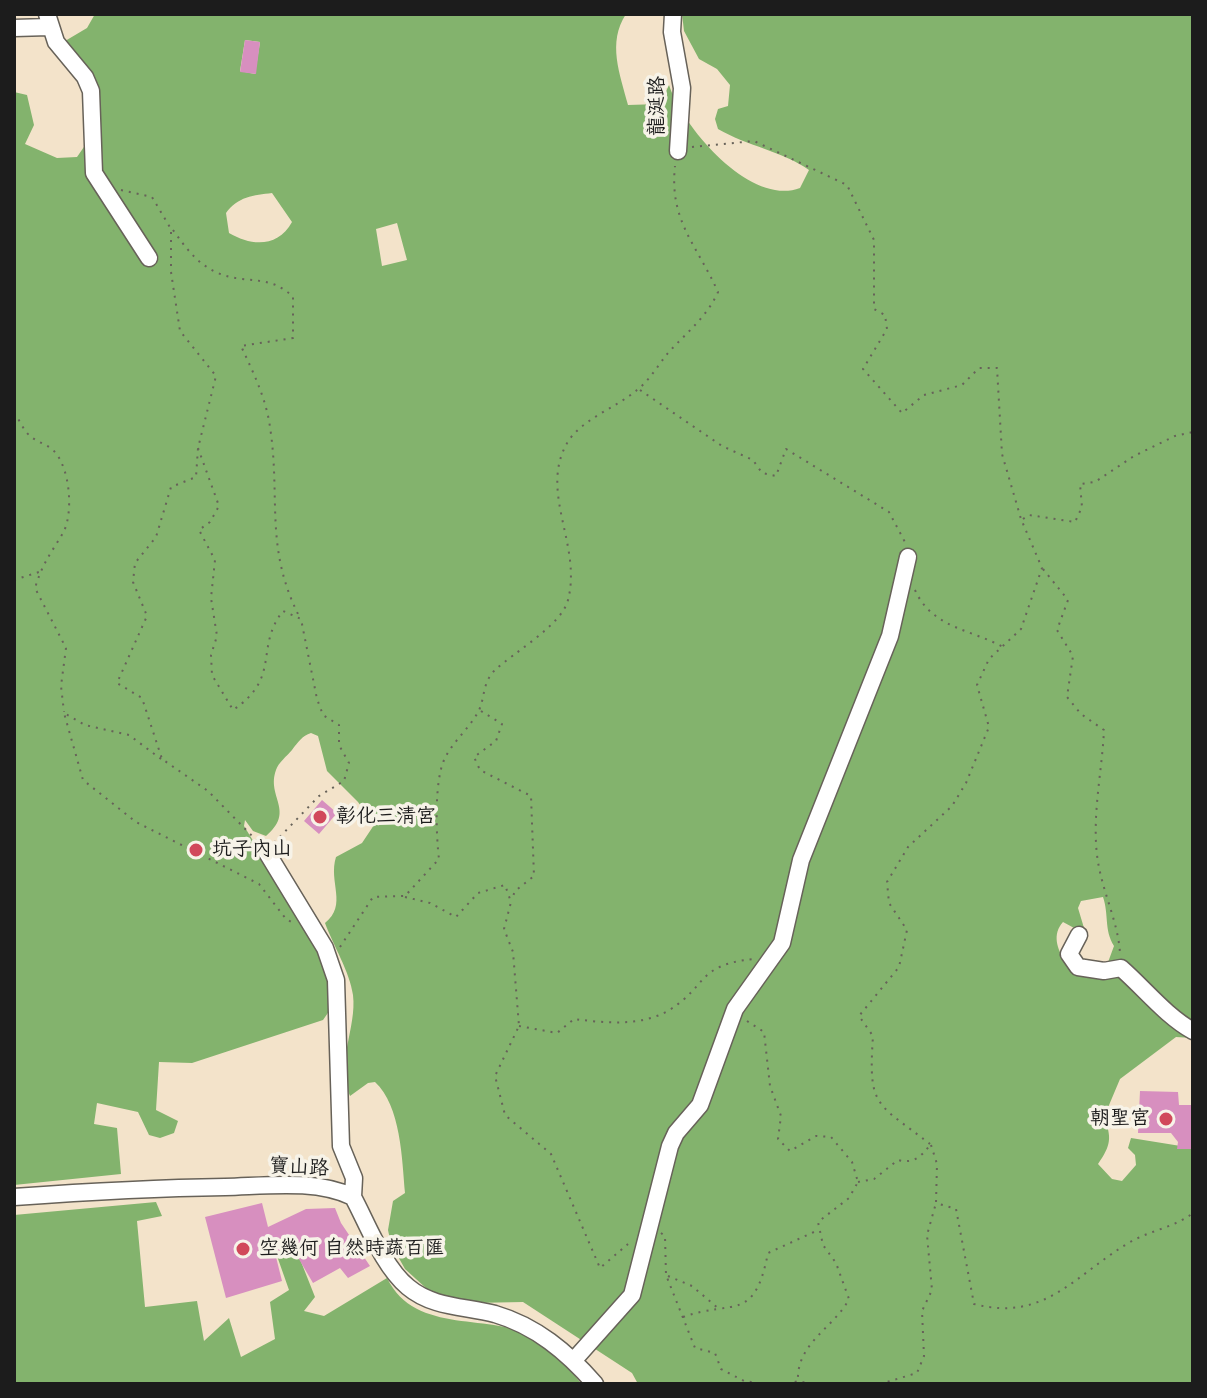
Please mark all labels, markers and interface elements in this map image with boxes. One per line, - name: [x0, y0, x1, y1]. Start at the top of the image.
- street label: 龍涎路: [646, 76, 670, 136]
- place label: 彰化三清宮: [336, 805, 436, 829]
- marker: 彰化三清宮: [311, 808, 329, 826]
- place label: 坑子內山: [212, 838, 292, 862]
- marker: 坑子內山: [187, 841, 205, 859]
- place label: 朝聖宮: [1090, 1107, 1150, 1131]
- marker: 朝聖宮: [1157, 1110, 1175, 1128]
- street label: 寶山路: [268, 1154, 330, 1182]
- place label: 空幾何 自然時蔬百匯: [259, 1237, 444, 1261]
- marker: 空幾何 自然時蔬百匯: [234, 1240, 252, 1258]

